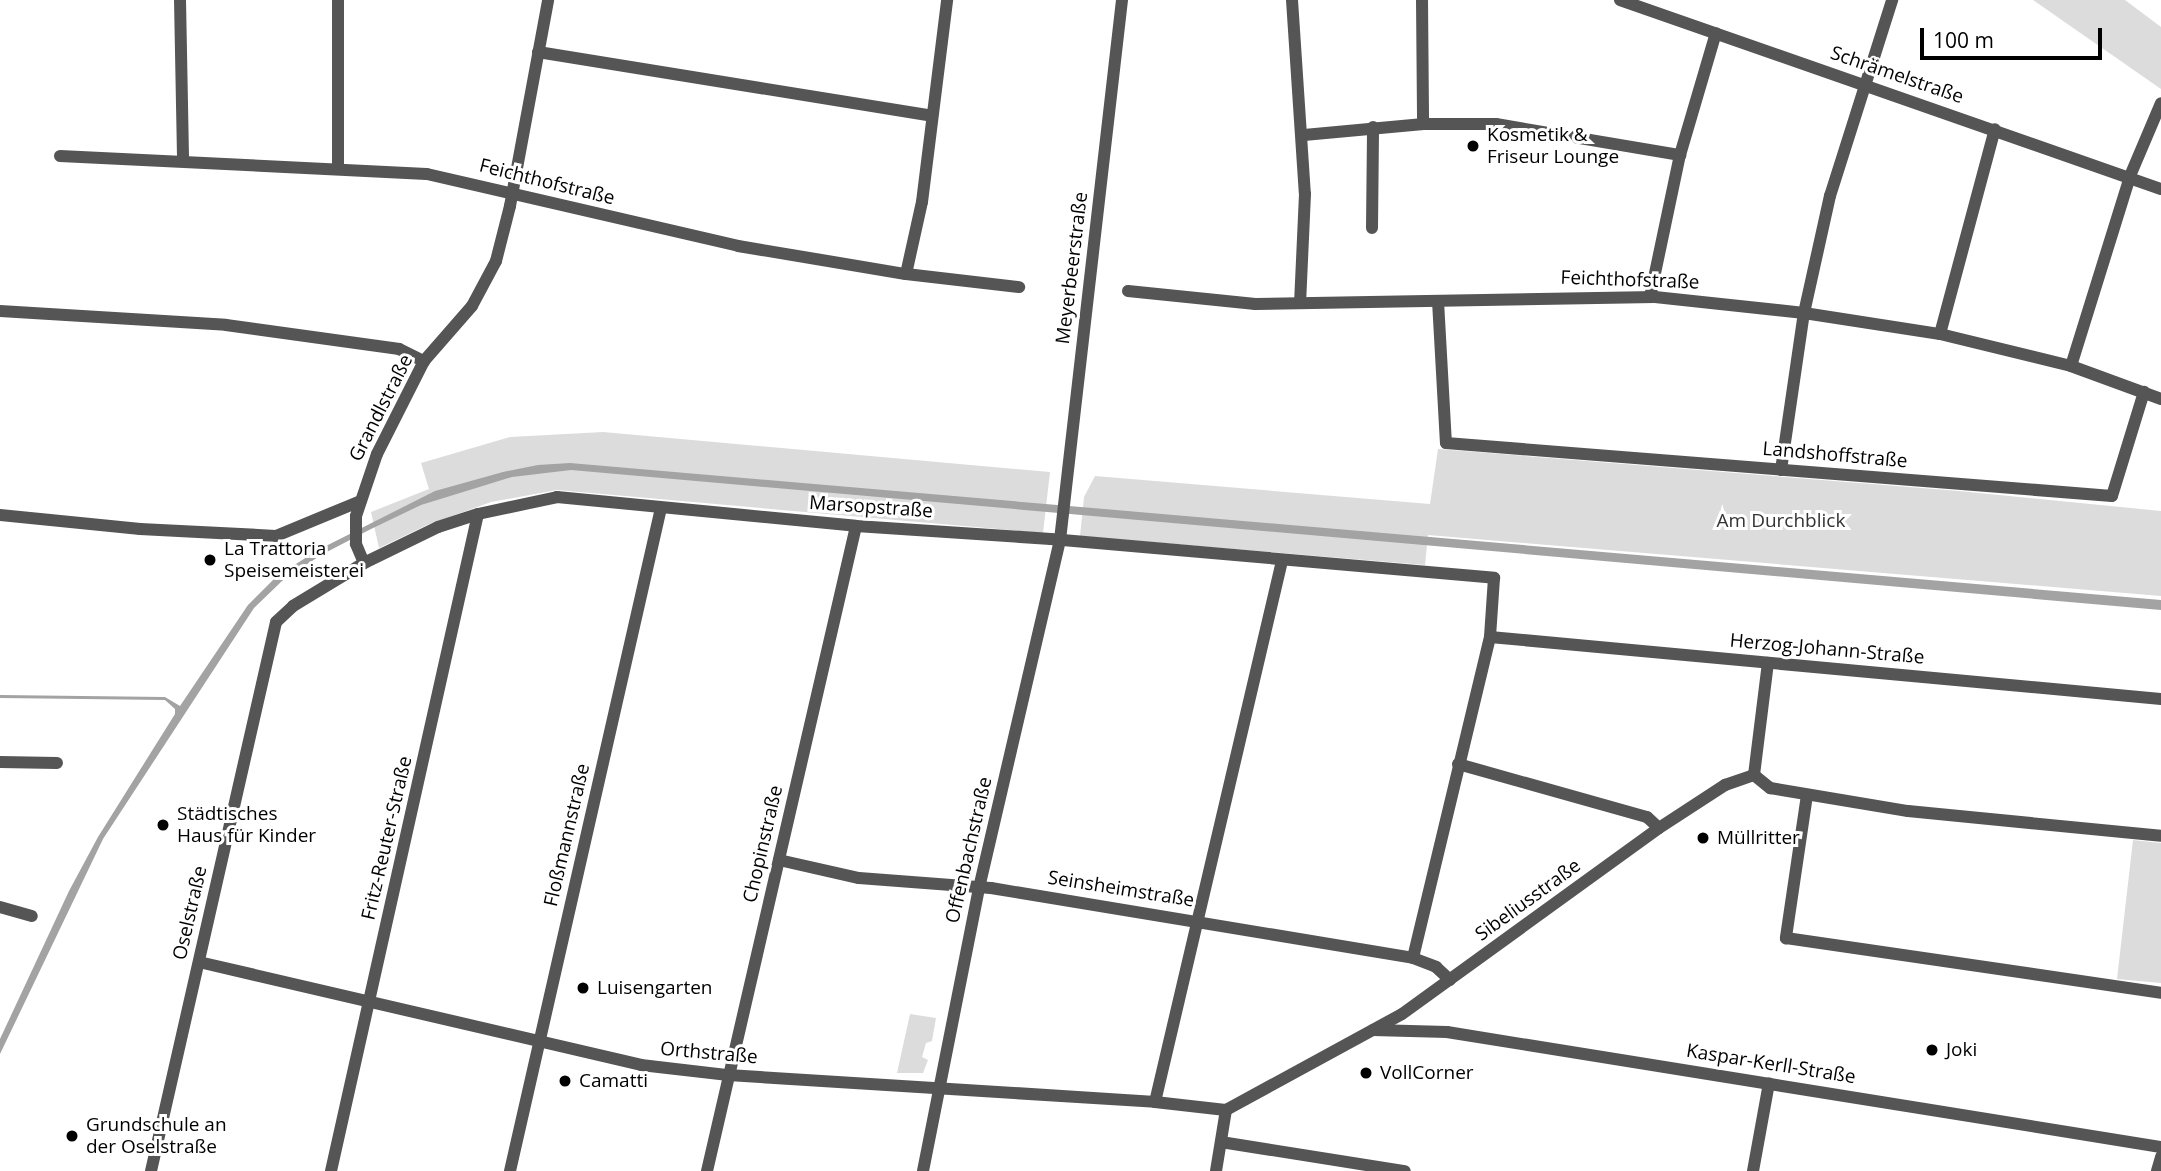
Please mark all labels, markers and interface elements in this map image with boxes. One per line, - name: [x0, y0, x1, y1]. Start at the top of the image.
- scale bar: [1923, 14, 2105, 58]
- text: 100 m: [1933, 26, 1994, 54]
- street label: Schrämelstraße: [1827, 42, 1967, 108]
- place label: Kosmetik & Friseur Lounge: [1487, 124, 1619, 168]
- marker: Kosmetik & Friseur Lounge: [1465, 138, 1481, 154]
- street label: Feichthofstraße: [477, 154, 617, 210]
- street label: Meyerbeerstraße: [1051, 191, 1093, 345]
- street label: Feichthofstraße: [1560, 266, 1700, 294]
- street label: Grandlstraße: [344, 351, 418, 465]
- street label: Landshoffstraße: [1762, 437, 1908, 473]
- street label: Marsopstraße: [808, 491, 934, 523]
- park label: Am Durchblick: [1717, 510, 1845, 532]
- place label: La Trattoria Speisemeisterei: [224, 538, 364, 582]
- marker: La Trattoria Speisemeisterei: [202, 552, 218, 568]
- street label: Herzog-Johann-Straße: [1729, 629, 1925, 669]
- street label: Fritz-Reuter-Straße: [357, 754, 417, 922]
- street label: Floßmannstraße: [539, 761, 595, 909]
- street label: Offenbachstraße: [941, 775, 997, 925]
- street label: Chopinstraße: [738, 783, 788, 905]
- place label: Städtisches Haus für Kinder: [177, 803, 316, 847]
- marker: Städtisches Haus für Kinder: [155, 817, 171, 833]
- place label: Müllritter: [1717, 827, 1800, 849]
- marker: Müllritter: [1695, 830, 1711, 846]
- street label: Sibeliusstraße: [1471, 854, 1585, 946]
- street label: Oselstraße: [168, 864, 212, 962]
- street label: Seinsheimstraße: [1046, 866, 1196, 912]
- place label: Luisengarten: [597, 977, 712, 999]
- marker: Luisengarten: [575, 980, 591, 996]
- street label: Orthstraße: [659, 1037, 759, 1069]
- street label: Kaspar-Kerll-Straße: [1685, 1039, 1857, 1089]
- place label: Joki: [1946, 1039, 1977, 1061]
- marker: Joki: [1924, 1042, 1940, 1058]
- place label: VollCorner: [1380, 1062, 1474, 1084]
- marker: VollCorner: [1358, 1065, 1374, 1081]
- place label: Camatti: [579, 1070, 648, 1092]
- marker: Camatti: [557, 1073, 573, 1089]
- place label: Grundschule an der Oselstraße: [86, 1114, 227, 1158]
- marker: Grundschule an der Oselstraße: [64, 1128, 80, 1144]

